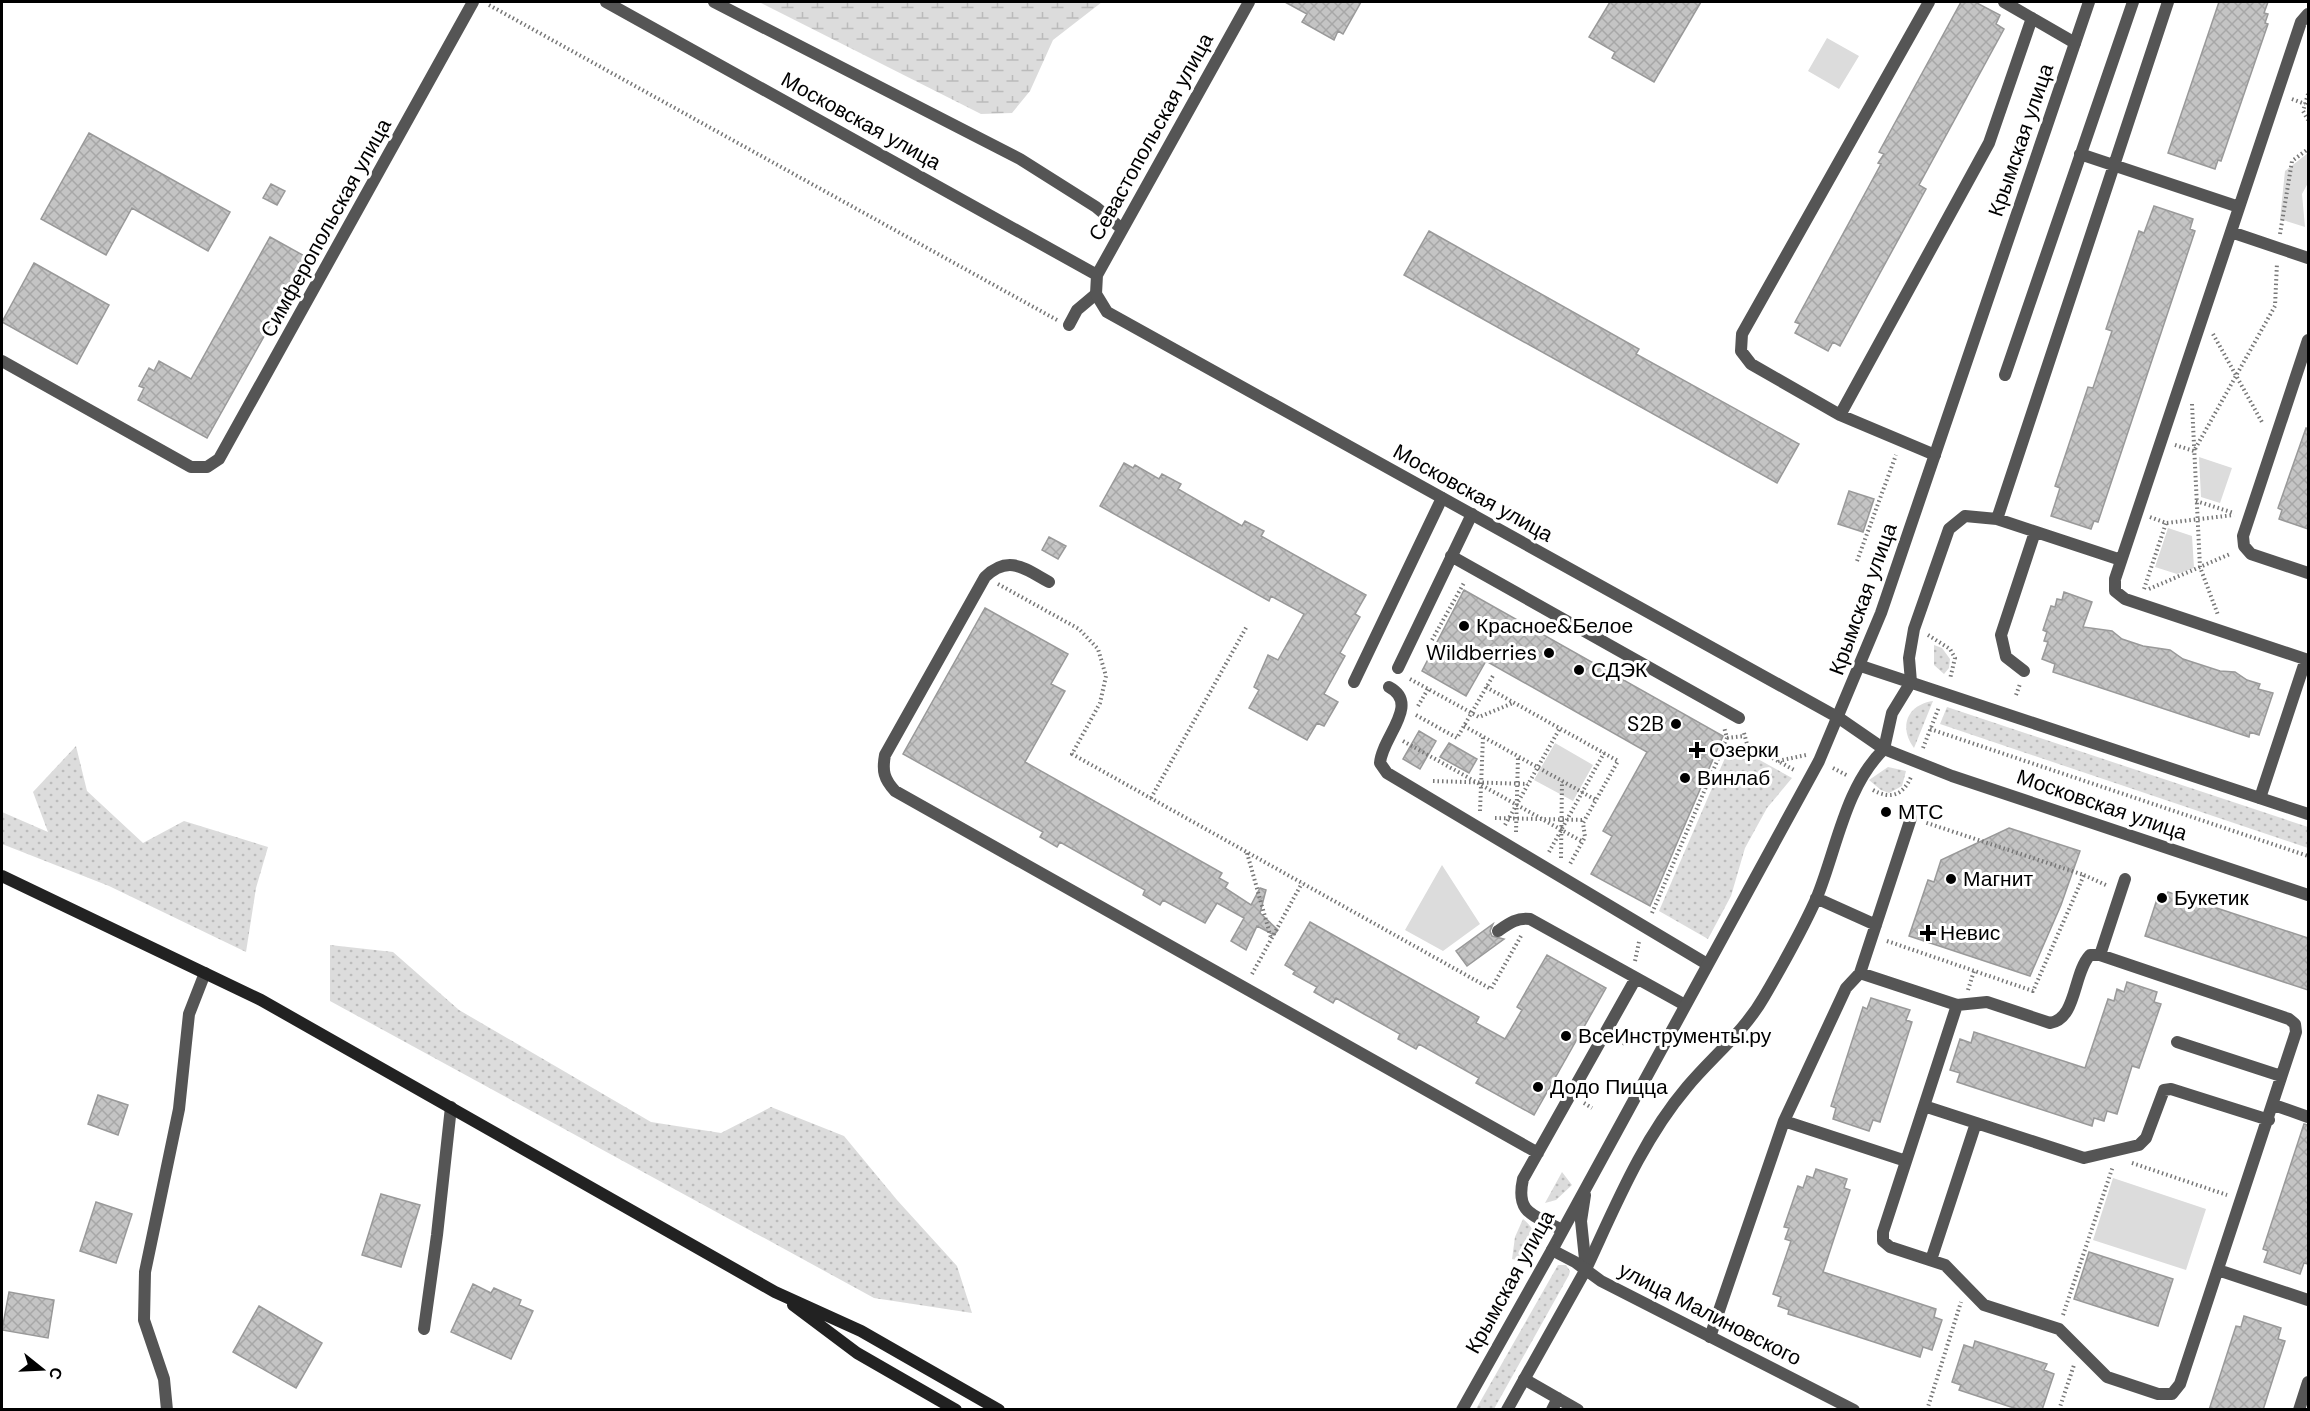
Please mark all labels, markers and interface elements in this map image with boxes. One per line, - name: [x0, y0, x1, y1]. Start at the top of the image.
- street label: Севастопольская улица: [1082, 28, 1220, 246]
- street label: Крымская улица: [1982, 60, 2060, 220]
- street label: Московская улица: [776, 65, 946, 177]
- street label: Симферопольская улица: [254, 113, 398, 342]
- street label: Московская улица: [1388, 437, 1558, 549]
- street label: Крымская улица: [1822, 519, 1904, 679]
- place label: Красное&Белое: [1476, 612, 1633, 640]
- marker: Красное&Белое: [1457, 619, 1471, 633]
- place label: Wildberries: [1426, 639, 1537, 667]
- marker: Wildberries: [1542, 646, 1556, 660]
- place label: СДЭК: [1591, 656, 1648, 684]
- marker: СДЭК: [1572, 663, 1586, 677]
- place label: S2B: [1627, 710, 1664, 738]
- marker: S2B: [1669, 717, 1683, 731]
- place label: Озерки: [1709, 736, 1779, 764]
- marker: Озерки: [1690, 743, 1704, 757]
- street label: Московская улица: [2013, 763, 2191, 847]
- place label: Винлаб: [1697, 764, 1770, 792]
- marker: Винлаб: [1678, 771, 1692, 785]
- place label: МТС: [1898, 798, 1944, 826]
- marker: МТС: [1879, 805, 1893, 819]
- place label: Магнит: [1963, 865, 2033, 893]
- marker: Магнит: [1944, 872, 1958, 886]
- place label: Букетик: [2174, 884, 2250, 912]
- marker: Букетик: [2155, 891, 2169, 905]
- place label: Невис: [1940, 919, 2000, 947]
- marker: Невис: [1921, 926, 1935, 940]
- place label: ВсеИнструменты.ру: [1578, 1022, 1772, 1050]
- marker: ВсеИнструменты.ру: [1559, 1029, 1573, 1043]
- place label: Додо Пицца: [1550, 1073, 1668, 1101]
- marker: Додо Пицца: [1531, 1080, 1545, 1094]
- street label: Крымская улица: [1459, 1205, 1561, 1359]
- street label: улица Малиновского: [1614, 1256, 1806, 1372]
- north arrow: [12, 1339, 72, 1399]
- text: С: [44, 1365, 68, 1383]

